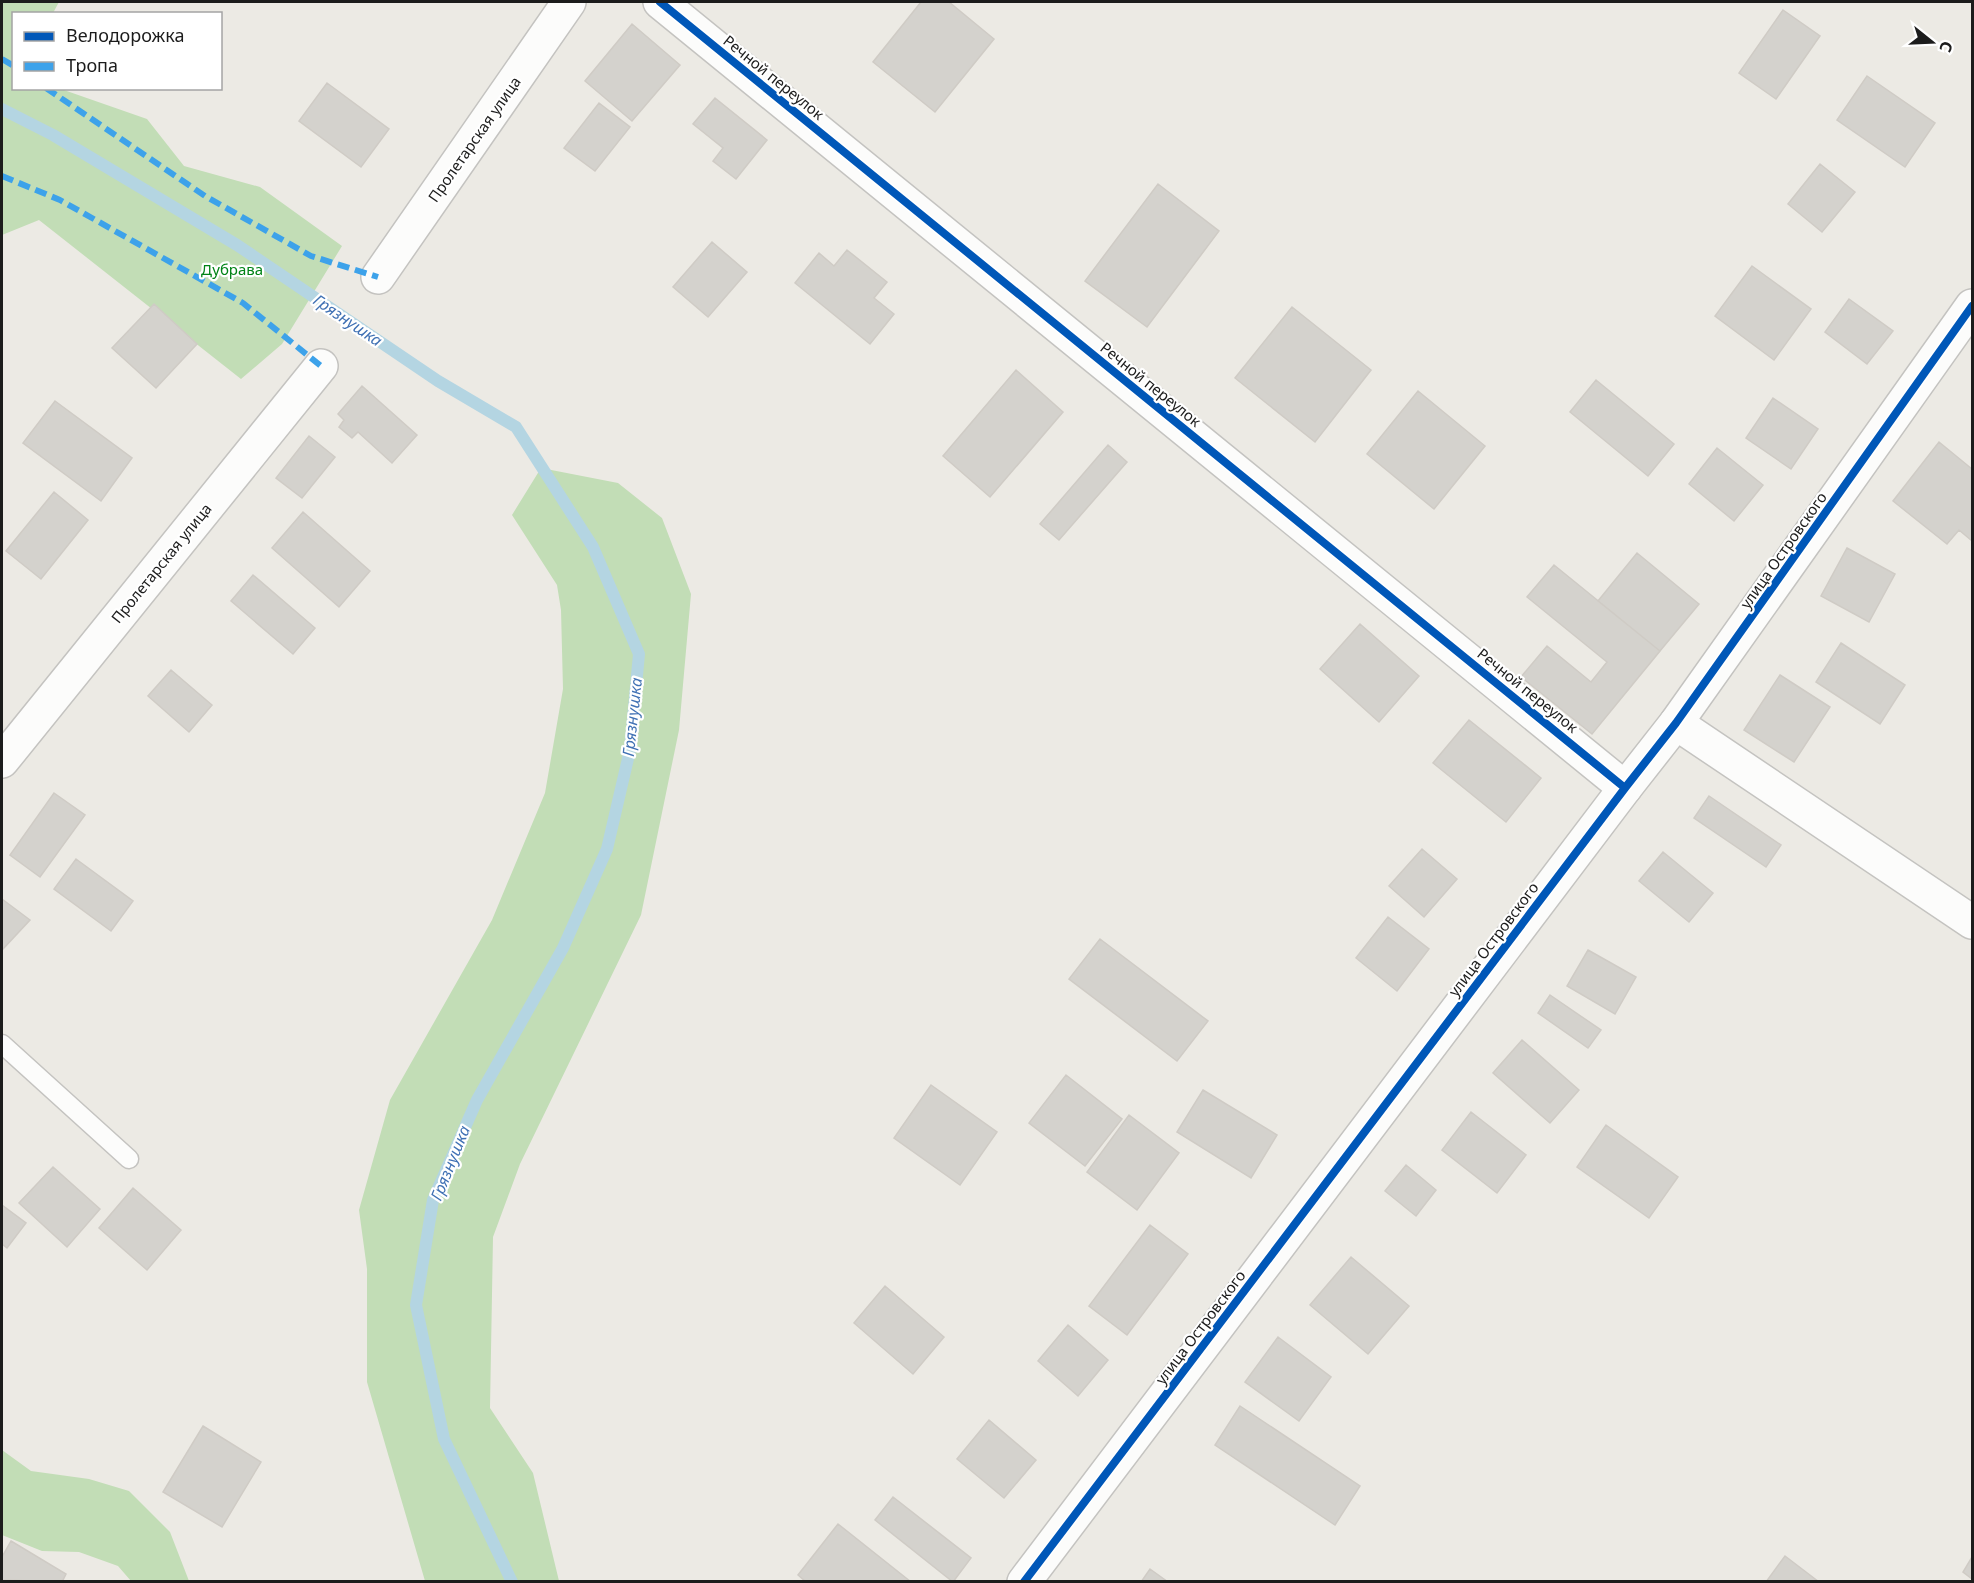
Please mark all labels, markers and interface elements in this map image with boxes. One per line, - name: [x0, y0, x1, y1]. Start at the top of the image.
- legend: [12, 12, 222, 90]
- north arrow: [1902, 12, 1962, 72]
- text: Велодорожка: [66, 23, 184, 47]
- street label: Речной переулок: [719, 30, 829, 124]
- text: С: [1934, 38, 1958, 55]
- text: Тропа: [66, 53, 118, 77]
- street label: Пролетарская улица: [423, 72, 525, 206]
- park label: Дубрава: [201, 259, 263, 279]
- water label: Грязнушка: [309, 289, 387, 351]
- street label: Речной переулок: [1096, 337, 1206, 431]
- street label: улица Островского: [1735, 488, 1831, 612]
- street label: Пролетарская улица: [106, 499, 216, 627]
- street label: Речной переулок: [1473, 643, 1583, 737]
- water label: Грязнушка: [617, 677, 647, 757]
- street label: улица Островского: [1443, 878, 1543, 1000]
- water label: Грязнушка: [425, 1122, 475, 1204]
- street label: улица Островского: [1150, 1266, 1250, 1388]

